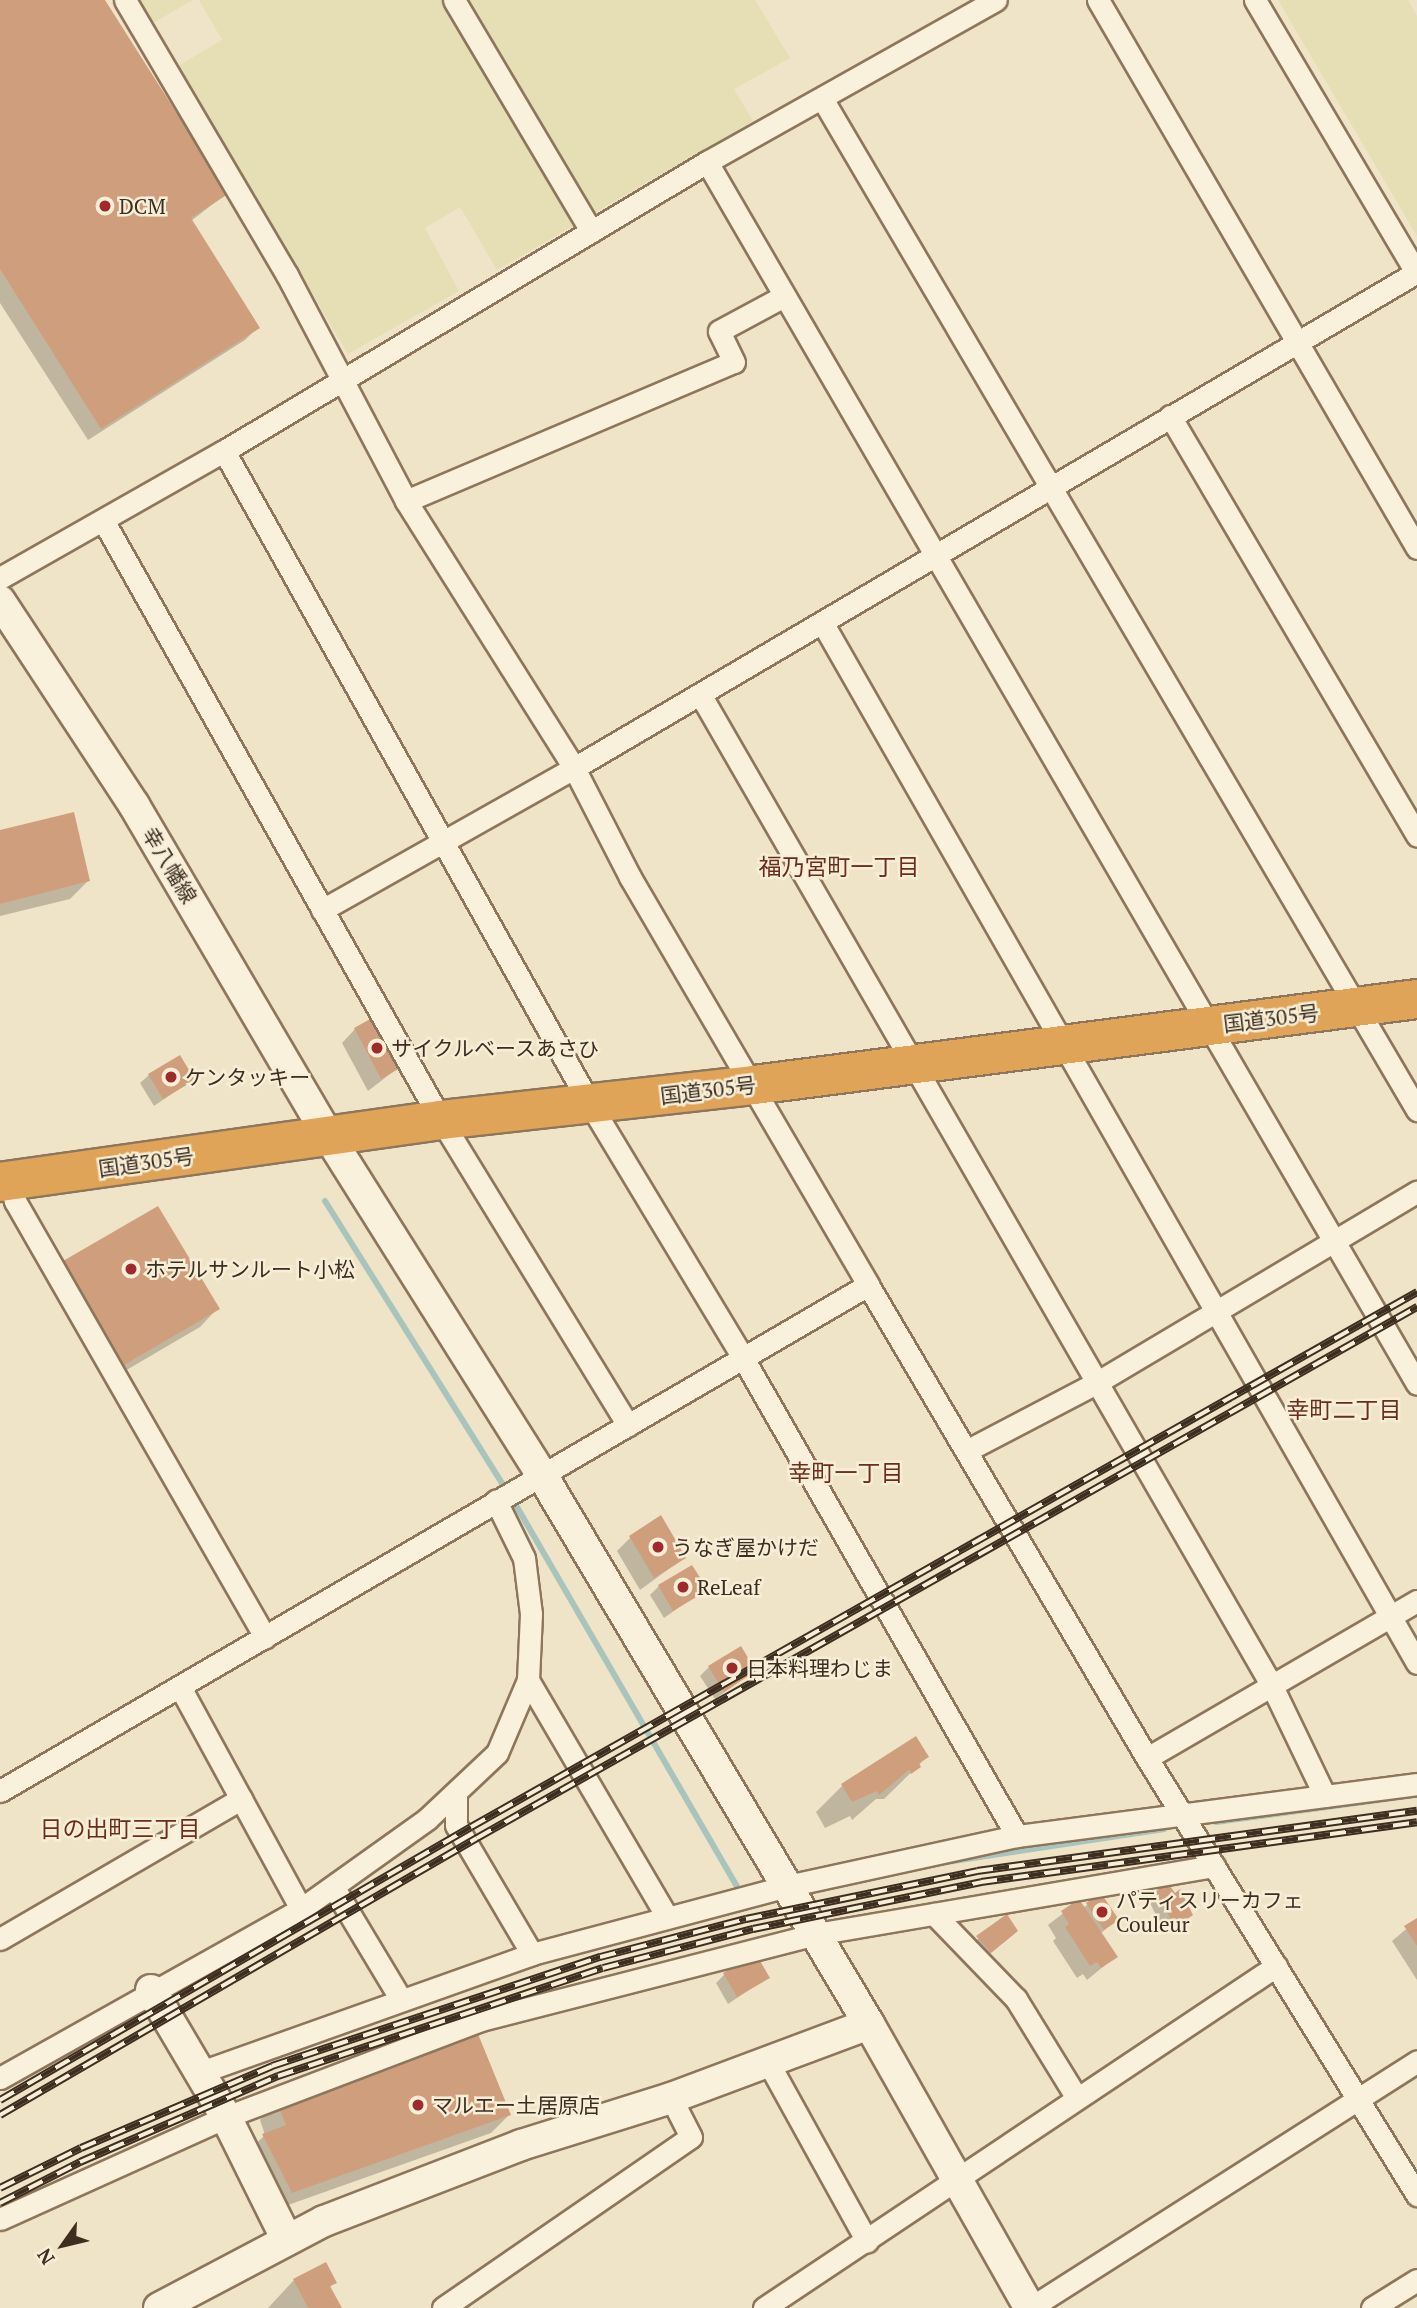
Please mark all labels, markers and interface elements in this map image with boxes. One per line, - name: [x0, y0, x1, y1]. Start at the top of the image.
- place label: DCM: [119, 193, 166, 219]
- marker: DCM: [97, 198, 113, 214]
- street label: 幸八幡線: [138, 823, 202, 907]
- district label: 福乃宮町一丁目: [759, 853, 919, 881]
- street label: 国道305号: [1222, 1000, 1320, 1036]
- place label: サイクルベースあさひ: [391, 1035, 601, 1061]
- marker: サイクルベースあさひ: [369, 1040, 385, 1056]
- place label: ケンタッキー: [185, 1064, 311, 1090]
- marker: ケンタッキー: [163, 1069, 179, 1085]
- street label: 国道305号: [659, 1072, 757, 1108]
- street label: 国道305号: [96, 1143, 196, 1181]
- place label: ホテルサンルート小松: [145, 1256, 355, 1282]
- marker: ホテルサンルート小松: [123, 1261, 139, 1277]
- district label: 幸町二丁目: [1287, 1396, 1401, 1424]
- district label: 幸町一丁目: [789, 1459, 903, 1487]
- place label: うなぎ屋かけだ: [672, 1534, 819, 1560]
- marker: うなぎ屋かけだ: [650, 1539, 666, 1555]
- place label: ReLeaf: [697, 1574, 760, 1600]
- marker: ReLeaf: [675, 1579, 691, 1595]
- place label: 日本料理わじま: [746, 1655, 893, 1681]
- marker: 日本料理わじま: [724, 1660, 740, 1676]
- district label: 日の出町三丁目: [40, 1815, 200, 1843]
- place label: パティスリーカフェ Couleur: [1116, 1887, 1305, 1937]
- marker: パティスリーカフェ Couleur: [1094, 1904, 1110, 1920]
- place label: マルエー土居原店: [432, 2092, 600, 2118]
- marker: マルエー土居原店: [410, 2097, 426, 2113]
- north arrow: [28, 2210, 98, 2280]
- text: N: [31, 2244, 60, 2270]

